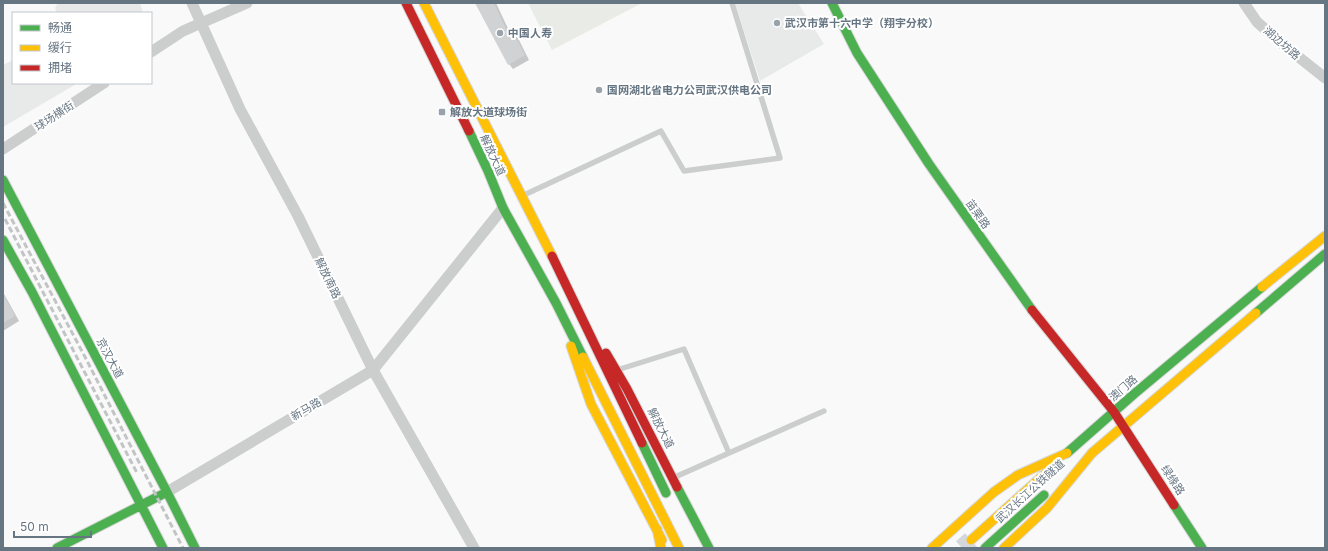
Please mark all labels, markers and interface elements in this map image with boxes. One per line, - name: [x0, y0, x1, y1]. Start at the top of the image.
- legend: [12, 12, 152, 84]
- place label: 武汉市第十六中学（翔宇分校）: [785, 16, 939, 30]
- marker: 武汉市第十六中学（翔宇分校）: [772, 18, 782, 28]
- text: 畅通: [48, 20, 72, 35]
- street label: 湖边坊路: [1261, 23, 1303, 63]
- place label: 中国人寿: [508, 26, 552, 40]
- marker: 中国人寿: [495, 28, 505, 38]
- text: 缓行: [48, 40, 72, 55]
- text: 拥堵: [48, 60, 72, 75]
- place label: 国网湖北省电力公司武汉供电公司: [607, 83, 772, 97]
- marker: 国网湖北省电力公司武汉供电公司: [594, 85, 604, 95]
- street label: 球场横街: [32, 98, 76, 134]
- place label: 解放大道球场街: [450, 105, 527, 119]
- marker: 解放大道球场街: [437, 107, 447, 117]
- street label: 解放大道: [477, 132, 509, 178]
- street label: 苗栗路: [963, 196, 993, 232]
- street label: 解放南路: [312, 255, 344, 301]
- street label: 京汉大道: [93, 335, 127, 381]
- street label: 澳门路: [1106, 372, 1140, 404]
- street label: 新马路: [288, 395, 324, 423]
- street label: 解放大道: [645, 405, 677, 451]
- street label: 武汉长江公铁隧道: [993, 456, 1067, 526]
- street label: 绿缘路: [1158, 462, 1188, 498]
- scale bar: [14, 513, 91, 539]
- text: 50 m: [20, 519, 49, 534]

